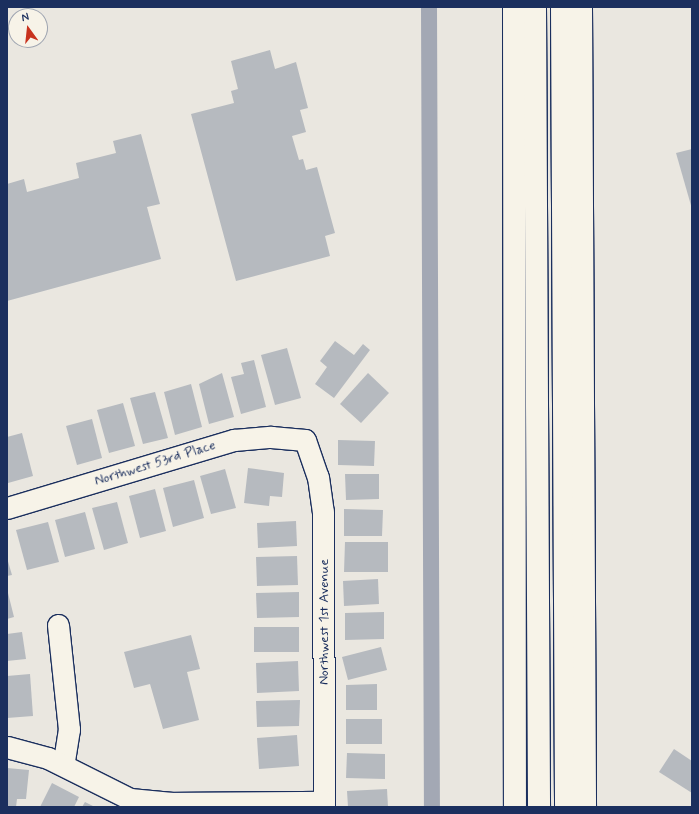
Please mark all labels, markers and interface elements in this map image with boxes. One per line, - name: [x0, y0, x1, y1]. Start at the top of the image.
- north arrow: [8, 8, 48, 48]
- text: N: [20, 10, 30, 25]
- street label: Northwest 53rd Place: [93, 437, 217, 489]
- street label: Northwest 1st Avenue: [316, 559, 332, 685]

